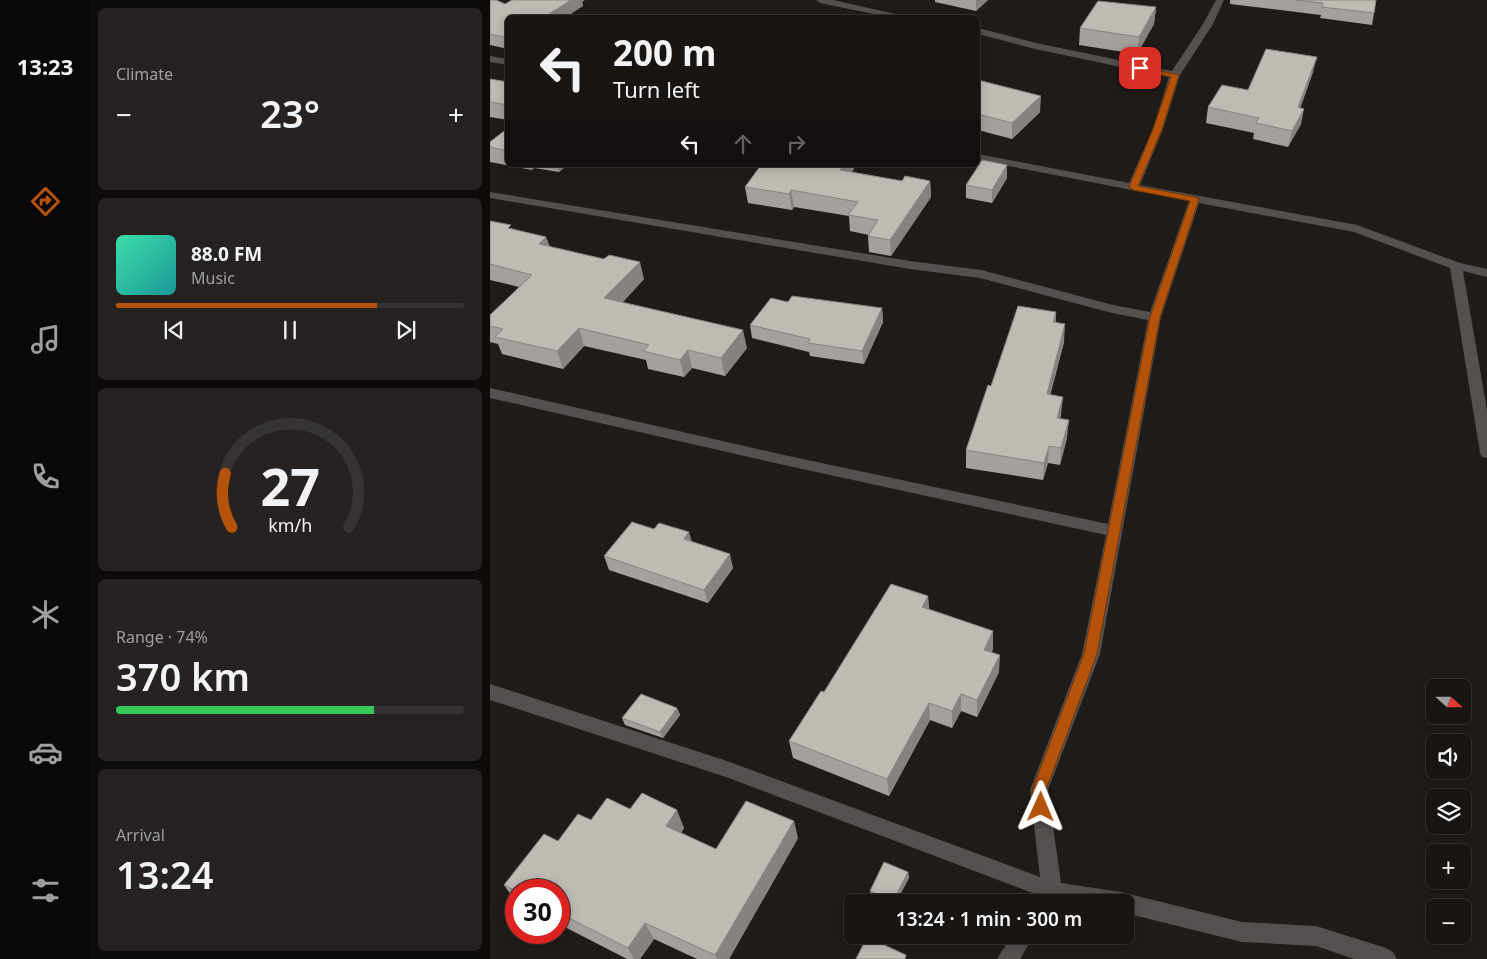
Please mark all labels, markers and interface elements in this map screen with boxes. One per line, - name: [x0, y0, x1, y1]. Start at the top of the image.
- text: 200 m: [613, 29, 716, 76]
- icon: left: [530, 35, 595, 100]
- pin: [1119, 47, 1161, 89]
- text: 13:23: [17, 51, 73, 81]
- icon: arrive: [1126, 54, 1154, 82]
- text: Climate: [116, 63, 173, 85]
- text: Turn left: [613, 74, 700, 104]
- text: 23°: [260, 87, 320, 139]
- text: −: [116, 95, 132, 133]
- text: +: [448, 95, 464, 133]
- icon: left: [676, 130, 704, 158]
- icon: ahead: [729, 130, 757, 158]
- icon: right: [782, 130, 810, 158]
- icon: directions: [28, 184, 63, 219]
- text: 88.0 FM: [191, 241, 262, 267]
- text: Music: [191, 267, 235, 289]
- icon: previous: [160, 316, 188, 344]
- icon: pause: [276, 316, 304, 344]
- icon: next: [392, 316, 420, 344]
- icon: music: [28, 322, 63, 357]
- text: 27: [260, 450, 320, 521]
- icon: phone: [28, 459, 63, 494]
- text: km/h: [268, 513, 312, 537]
- icon: climate: [28, 597, 63, 632]
- text: Range · 74%: [116, 626, 208, 648]
- text: 370 km: [116, 650, 250, 702]
- north arrow: [1426, 679, 1471, 724]
- map controls: [1426, 679, 1471, 944]
- button: sound: [1426, 734, 1471, 779]
- icon: car: [28, 735, 63, 770]
- position arrow: [1014, 780, 1066, 832]
- button: layers: [1426, 789, 1471, 834]
- text: Arrival: [116, 824, 165, 846]
- button: +: [1426, 844, 1471, 889]
- text: 13:24: [116, 848, 213, 900]
- icon: filters: [28, 873, 63, 908]
- speed limit sign: 30: [505, 879, 570, 944]
- button: −: [1426, 899, 1471, 944]
- text: 13:24 · 1 min · 300 m: [896, 906, 1082, 932]

